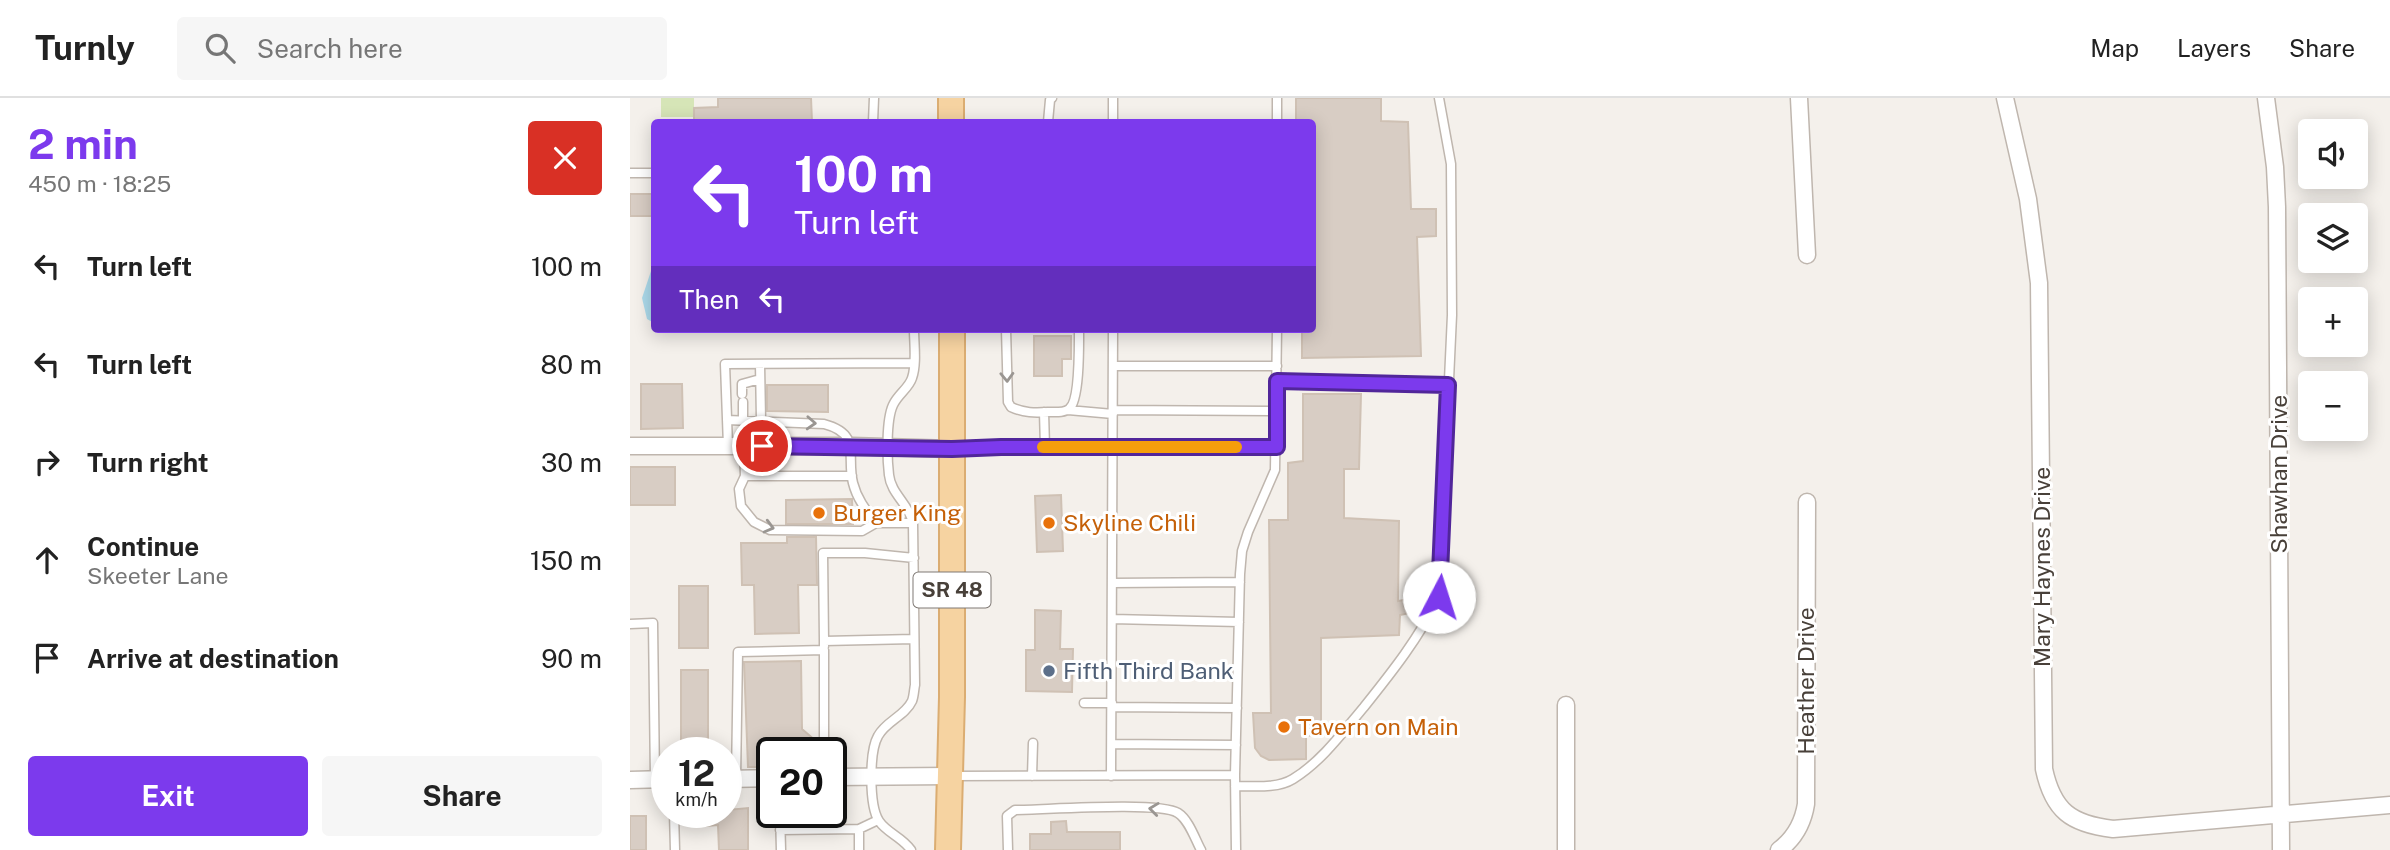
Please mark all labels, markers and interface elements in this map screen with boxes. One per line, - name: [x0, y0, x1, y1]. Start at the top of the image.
- search box: [177, 17, 667, 80]
- text: Turnly: [35, 29, 135, 67]
- icon: search: [201, 29, 239, 67]
- text: Search here: [257, 33, 403, 64]
- text: Map: [2090, 34, 2139, 62]
- text: Layers: [2177, 34, 2251, 62]
- text: Share: [2289, 34, 2355, 62]
- text: 2 min: [28, 119, 138, 168]
- map controls: [2298, 119, 2368, 441]
- button: sound: [2298, 119, 2368, 189]
- button: close: [528, 121, 602, 195]
- text: 100 m: [794, 145, 933, 203]
- icon: left: [679, 147, 770, 238]
- text: 450 m · 18:25: [28, 170, 171, 197]
- button: layers: [2298, 203, 2368, 273]
- text: Turn left: [794, 204, 919, 241]
- icon: left: [28, 247, 66, 285]
- text: Turn left: [87, 251, 192, 282]
- text: 100 m: [531, 251, 602, 282]
- icon: left: [753, 280, 791, 318]
- text: Then: [679, 284, 739, 315]
- button: +: [2298, 287, 2368, 357]
- icon: left: [28, 345, 66, 383]
- text: Turn left: [87, 349, 192, 380]
- text: 80 m: [541, 349, 602, 380]
- button: −: [2298, 371, 2368, 441]
- one-way arrow: [999, 373, 1015, 383]
- street label: Shawhan Drive: [2265, 395, 2292, 553]
- one-way arrow: [806, 415, 817, 430]
- pin: [732, 416, 792, 476]
- icon: arrive: [743, 427, 781, 465]
- icon: right: [28, 443, 66, 481]
- text: Turn right: [87, 447, 209, 478]
- text: 30 m: [541, 447, 602, 478]
- street label: Mary Haynes Drive: [2028, 467, 2055, 667]
- place label: Burger King: [833, 499, 961, 526]
- marker: Burger King: [811, 505, 827, 521]
- place label: Skyline Chili: [1063, 509, 1196, 536]
- marker: Skyline Chili: [1041, 515, 1057, 531]
- one-way arrow: [762, 519, 774, 533]
- text: Continue: [87, 531, 199, 562]
- icon: ahead: [28, 541, 66, 579]
- text: 150 m: [530, 545, 602, 576]
- position arrow: [1402, 560, 1476, 634]
- text: Skeeter Lane: [87, 562, 229, 589]
- road number: SR 48: [914, 573, 990, 608]
- street label: Heather Drive: [1792, 607, 1819, 755]
- icon: arrive: [28, 639, 66, 677]
- text: Arrive at destination: [87, 643, 339, 674]
- text: 90 m: [541, 643, 602, 674]
- place label: Fifth Third Bank: [1063, 657, 1234, 684]
- marker: Fifth Third Bank: [1041, 663, 1057, 679]
- place label: Tavern on Main: [1298, 713, 1459, 740]
- marker: Tavern on Main: [1276, 719, 1292, 735]
- speed limit sign: 20: [756, 737, 847, 828]
- text: 12: [678, 753, 715, 794]
- button: Exit: [28, 756, 308, 836]
- button: Share: [322, 756, 602, 836]
- text: km/h: [675, 789, 718, 810]
- one-way arrow: [1148, 801, 1160, 816]

